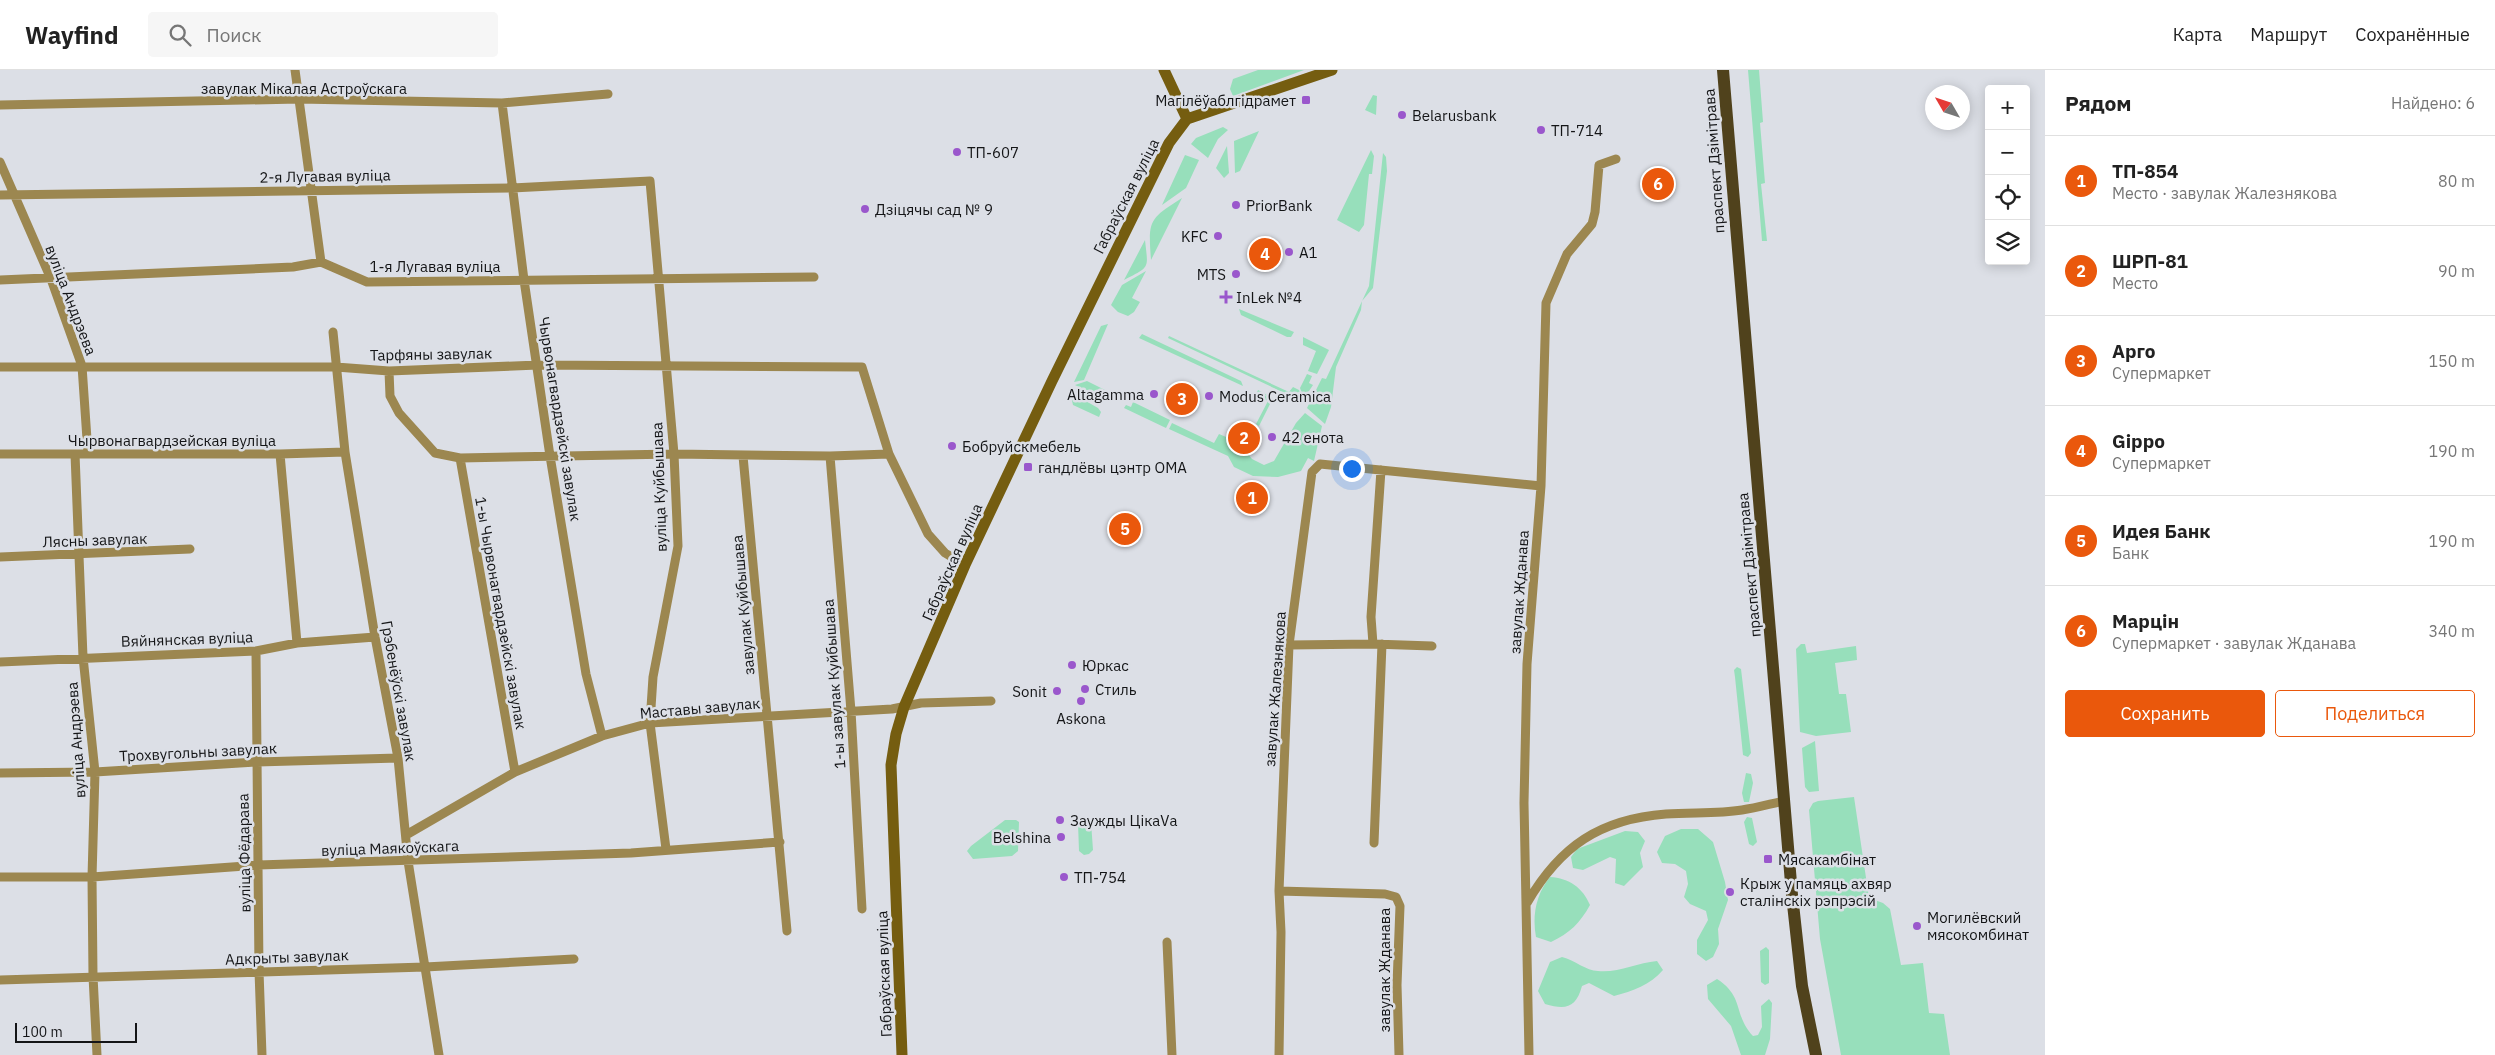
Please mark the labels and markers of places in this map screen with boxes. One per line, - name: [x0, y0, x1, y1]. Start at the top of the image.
- place label: Магілёўаблгідрамет: [1155, 91, 1296, 110]
- marker: Магілёўаблгідрамет: [1300, 94, 1312, 106]
- place label: Belarusbank: [1412, 106, 1497, 125]
- marker: Belarusbank: [1396, 109, 1408, 121]
- place label: ТП-714: [1551, 121, 1603, 140]
- marker: ТП-714: [1535, 124, 1547, 136]
- place label: ТП-607: [967, 143, 1019, 162]
- marker: ТП-607: [951, 146, 963, 158]
- pin: 6: [1642, 165, 1674, 203]
- place label: PriorBank: [1246, 196, 1312, 215]
- marker: PriorBank: [1230, 199, 1242, 211]
- place label: Дзіцячы сад № 9: [875, 200, 993, 219]
- marker: Дзіцячы сад № 9: [859, 203, 871, 215]
- place label: KFC: [1181, 227, 1208, 246]
- marker: KFC: [1212, 230, 1224, 242]
- pin: 4: [1249, 235, 1281, 273]
- place label: A1: [1299, 243, 1318, 262]
- marker: A1: [1283, 246, 1295, 258]
- place label: MTS: [1197, 265, 1226, 284]
- marker: MTS: [1230, 268, 1242, 280]
- place label: InLek №4: [1236, 288, 1302, 307]
- marker: InLek №4: [1220, 291, 1232, 303]
- pin: 3: [1166, 380, 1198, 418]
- place label: Altagamma: [1067, 385, 1144, 404]
- place label: Modus Ceramica: [1219, 387, 1331, 406]
- marker: Altagamma: [1148, 388, 1160, 400]
- marker: Modus Ceramica: [1203, 390, 1215, 402]
- pin: 2: [1228, 419, 1260, 457]
- place label: 42 енота: [1282, 428, 1344, 447]
- marker: 42 енота: [1266, 431, 1278, 443]
- place label: Бобруйскмебель: [962, 437, 1081, 456]
- marker: Бобруйскмебель: [946, 440, 958, 452]
- place label: гандлёвы цэнтр ОМА: [1038, 458, 1187, 477]
- marker: гандлёвы цэнтр ОМА: [1022, 461, 1034, 473]
- pin: 1: [1236, 479, 1268, 517]
- pin: 5: [1109, 510, 1141, 548]
- place label: Юркас: [1082, 656, 1129, 675]
- marker: Юркас: [1066, 659, 1078, 671]
- place label: Стиль: [1095, 680, 1137, 699]
- place label: Sonit: [1012, 682, 1047, 701]
- marker: Стиль: [1079, 683, 1091, 695]
- marker: Sonit: [1051, 685, 1063, 697]
- marker: Askona: [1075, 695, 1087, 707]
- place label: Askona: [1056, 709, 1106, 728]
- place label: Заужды ЦікаVа: [1070, 811, 1177, 830]
- marker: Заужды ЦікаVа: [1054, 814, 1066, 826]
- place label: Belshina: [993, 828, 1051, 847]
- marker: Belshina: [1055, 831, 1067, 843]
- place label: Мясакамбінат: [1778, 850, 1876, 869]
- marker: Мясакамбінат: [1762, 853, 1774, 865]
- place label: ТП-754: [1074, 868, 1126, 887]
- marker: ТП-754: [1058, 871, 1070, 883]
- place label: Крыж у памяць ахвяр сталінскіх рэпрэсій: [1740, 874, 1892, 910]
- marker: Крыж у памяць ахвяр сталінскіх рэпрэсій: [1724, 886, 1736, 898]
- place label: Могилёвский мясокомбинат: [1927, 908, 2029, 944]
- marker: Могилёвский мясокомбинат: [1911, 920, 1923, 932]

